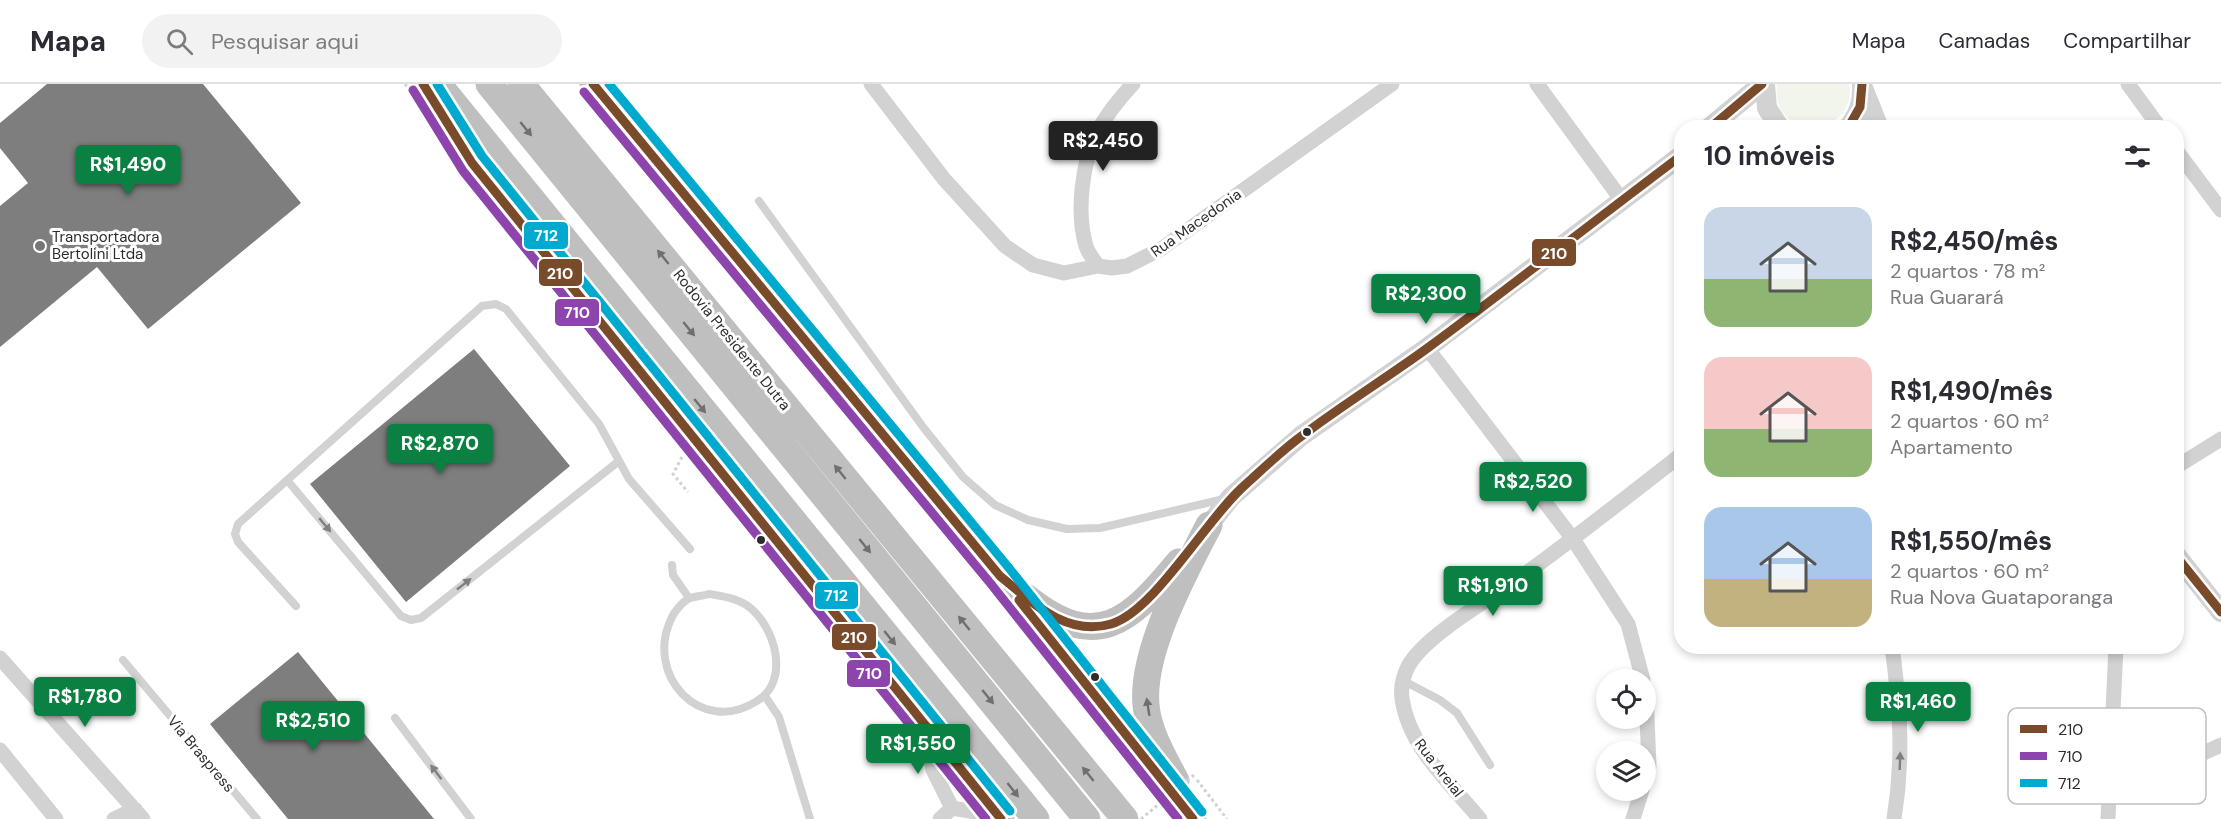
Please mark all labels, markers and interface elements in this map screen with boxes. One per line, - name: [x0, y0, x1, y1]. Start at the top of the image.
- search box: [142, 14, 562, 68]
- text: Mapa: [30, 23, 106, 60]
- icon: search: [163, 25, 196, 58]
- text: Pesquisar aqui: [211, 27, 359, 56]
- text: Mapa: [1852, 27, 1905, 55]
- text: Camadas: [1938, 27, 2030, 55]
- text: Compartilhar: [2063, 27, 2191, 55]
- one-way arrow: [519, 121, 532, 137]
- pin: R$2,450: [1048, 121, 1158, 172]
- text: R$2,450: [1063, 127, 1143, 153]
- text: 10 imóveis: [1704, 139, 1835, 173]
- icon: filters: [2121, 140, 2154, 173]
- pin: R$1,490: [73, 145, 183, 196]
- text: R$1,490: [90, 151, 166, 177]
- street label: Rua Macedonia: [1147, 184, 1245, 262]
- line badge: 712: [523, 221, 569, 250]
- text: R$2,450/mês: [1890, 224, 2058, 258]
- text: 712: [534, 225, 558, 246]
- place label: Transportadora Bertolini Ltda: [52, 227, 159, 264]
- icon: home: [1752, 231, 1824, 303]
- line badge: 210: [1531, 238, 1577, 267]
- marker: Transportadora Bertolini Ltda: [33, 239, 47, 253]
- text: 210: [1541, 243, 1567, 264]
- one-way arrow: [657, 249, 670, 265]
- line badge: 210: [538, 258, 583, 287]
- text: 2 quartos · 78 m²: [1890, 258, 2045, 284]
- text: 210: [547, 263, 573, 284]
- street label: Rodovia Presidente Dutra: [669, 265, 795, 415]
- pin: R$2,300: [1371, 274, 1481, 325]
- text: R$2,300: [1385, 280, 1467, 306]
- text: Rua Guarará: [1890, 284, 2004, 310]
- line badge: 710: [554, 298, 600, 327]
- text: 710: [564, 302, 590, 323]
- one-way arrow: [682, 321, 695, 336]
- text: R$1,490/mês: [1890, 374, 2053, 408]
- icon: home: [1752, 381, 1824, 453]
- one-way arrow: [693, 398, 706, 413]
- text: 2 quartos · 60 m²: [1890, 408, 2049, 434]
- pin: R$2,870: [385, 424, 495, 475]
- unlabelled marker: [1301, 426, 1313, 438]
- text: R$2,870: [401, 430, 479, 456]
- text: Apartamento: [1890, 434, 2013, 460]
- pin: R$2,520: [1478, 462, 1588, 513]
- one-way arrow: [834, 464, 847, 480]
- text: R$2,520: [1494, 468, 1573, 494]
- one-way arrow: [318, 517, 331, 532]
- text: R$1,550/mês: [1890, 524, 2052, 558]
- icon: home: [1752, 531, 1824, 603]
- unlabelled marker: [755, 534, 767, 546]
- one-way arrow: [858, 538, 871, 553]
- text: 2 quartos · 60 m²: [1890, 558, 2049, 584]
- pin: R$1,910: [1438, 566, 1548, 617]
- text: R$1,910: [1458, 572, 1528, 598]
- one-way arrow: [456, 577, 472, 590]
- line badge: 712: [814, 581, 859, 610]
- text: Rua Nova Guataporanga: [1890, 584, 2113, 610]
- text: 712: [824, 585, 848, 606]
- one-way arrow: [958, 615, 971, 631]
- line badge: 210: [831, 623, 877, 651]
- text: 210: [841, 627, 867, 648]
- one-way arrow: [883, 630, 896, 645]
- line badge: 710: [846, 659, 891, 688]
- text: 710: [856, 663, 882, 684]
- map controls: [1596, 669, 1656, 801]
- button: locate: [1596, 669, 1656, 729]
- unlabelled marker: [1089, 671, 1101, 683]
- pin: R$1,780: [30, 677, 140, 728]
- pin: R$1,460: [1863, 682, 1973, 733]
- text: R$1,780: [48, 683, 122, 709]
- text: R$1,460: [1880, 688, 1956, 714]
- one-way arrow: [981, 689, 994, 704]
- one-way arrow: [1143, 698, 1152, 717]
- pin: R$2,510: [258, 701, 368, 752]
- text: R$2,510: [276, 707, 350, 733]
- legend: [2008, 708, 2206, 804]
- street label: Via Braspress: [163, 711, 239, 797]
- text: 210: [2058, 719, 2083, 740]
- pin: R$1,550: [863, 724, 973, 775]
- text: R$1,550: [880, 730, 956, 756]
- street label: Rua Areial: [1410, 735, 1468, 801]
- button: layers: [1596, 741, 1656, 801]
- text: 710: [2058, 746, 2083, 767]
- one-way arrow: [1896, 752, 1905, 771]
- one-way arrow: [431, 765, 443, 780]
- one-way arrow: [1082, 767, 1095, 782]
- text: 712: [2058, 773, 2081, 794]
- one-way arrow: [1006, 782, 1019, 798]

